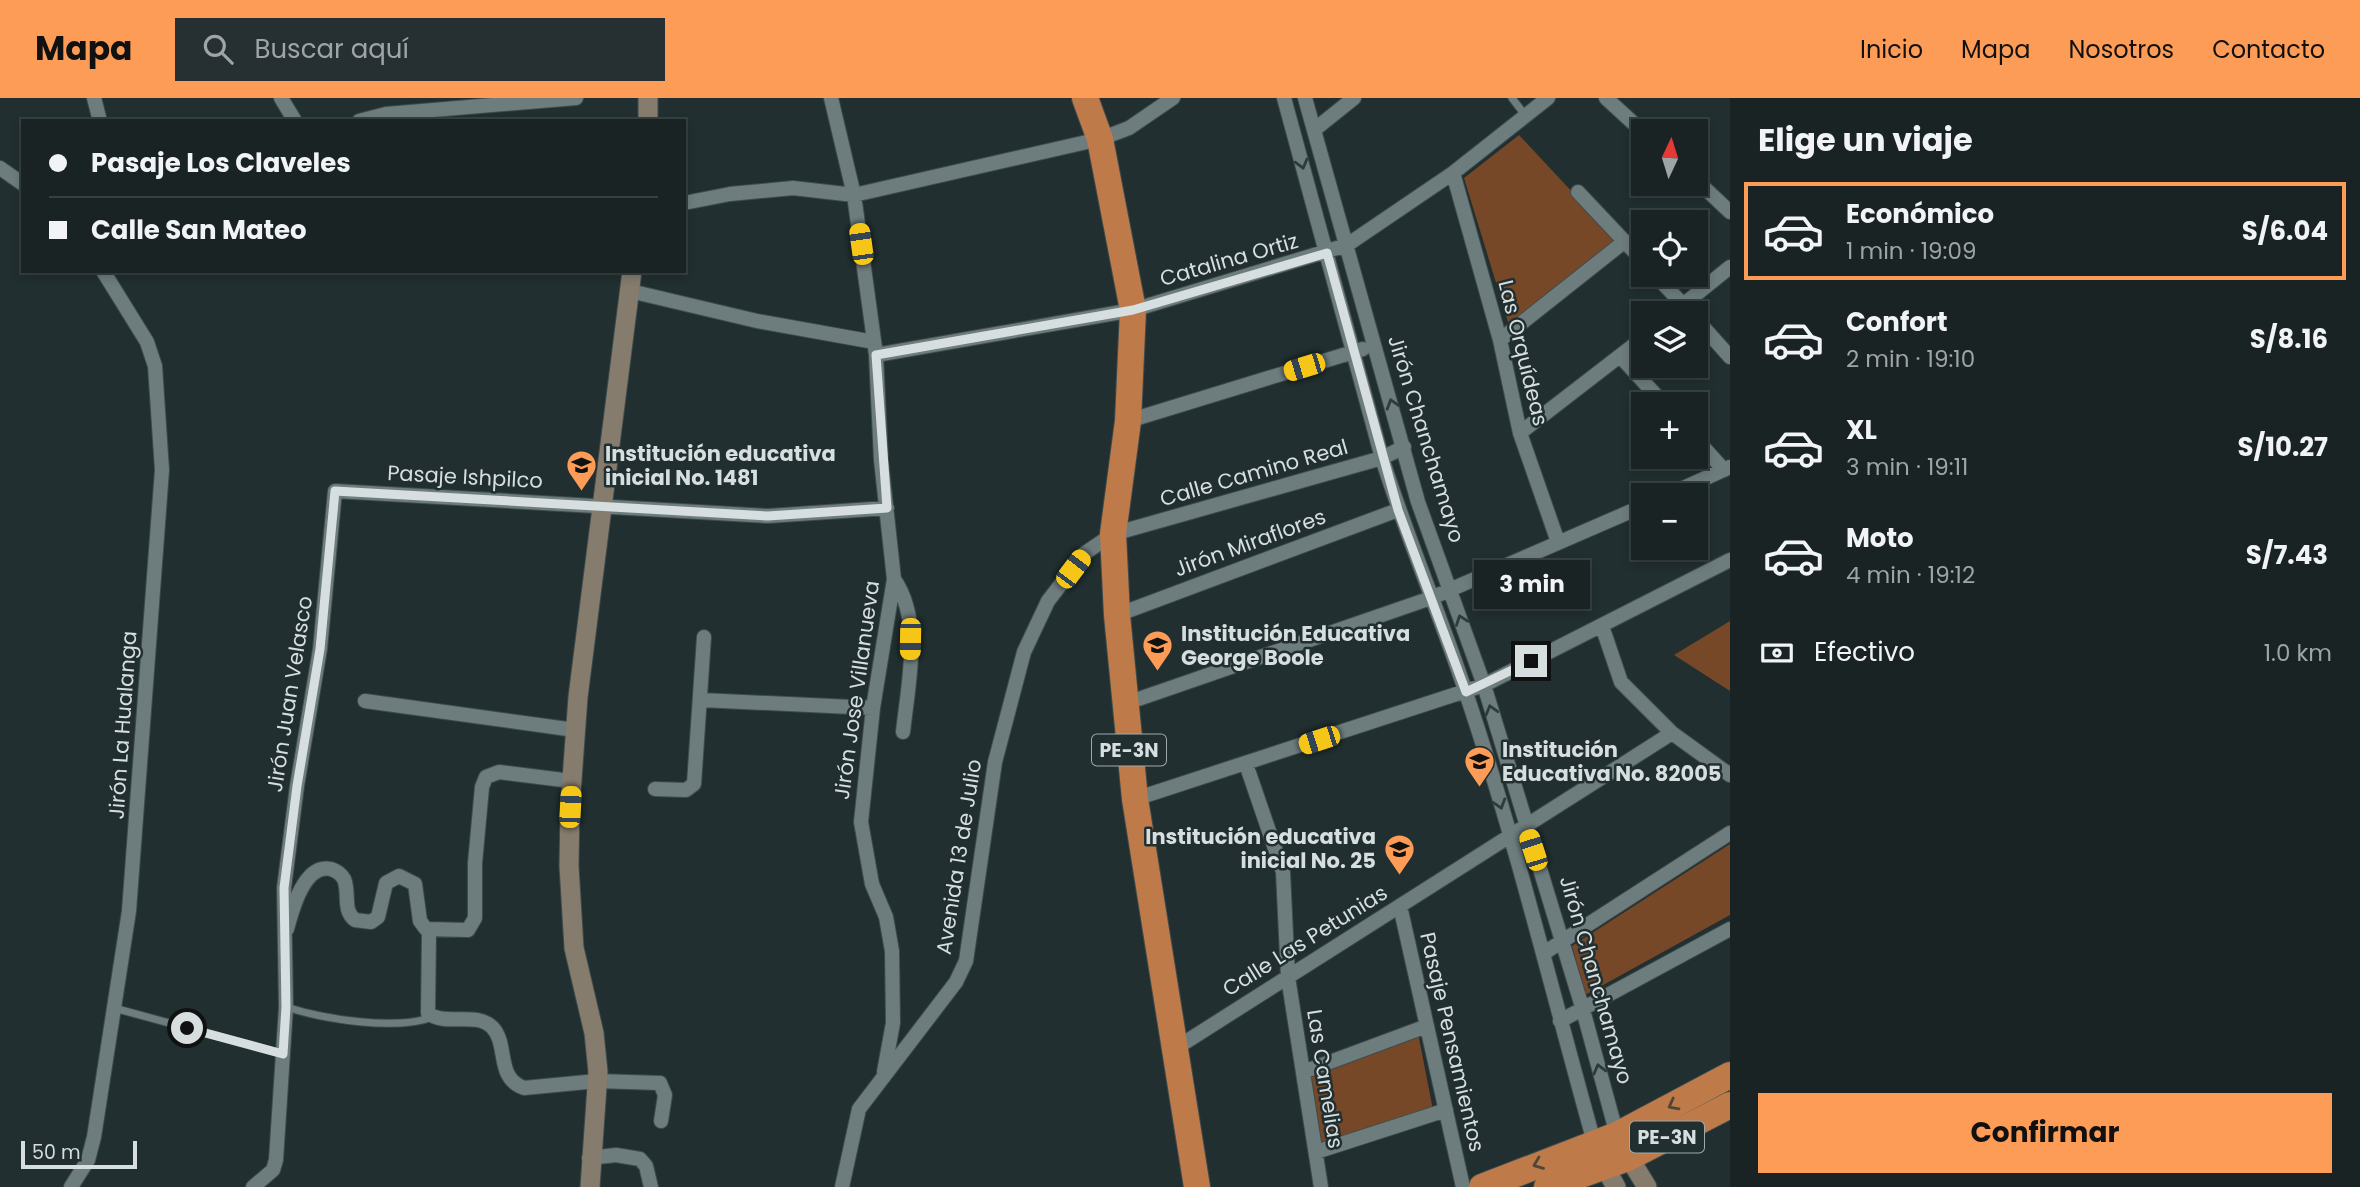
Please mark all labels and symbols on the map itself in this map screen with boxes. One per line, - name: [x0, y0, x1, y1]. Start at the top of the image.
- north arrow: [1631, 119, 1708, 196]
- one-way arrow: [1294, 158, 1309, 170]
- car: [848, 222, 875, 266]
- street label: Catalina Ortiz: [1156, 226, 1301, 293]
- street label: Las Orquídeas: [1491, 277, 1556, 429]
- street label: Jirón Chanchamayo: [1381, 332, 1472, 546]
- car: [1281, 351, 1328, 383]
- one-way arrow: [1385, 398, 1400, 410]
- street label: Calle Camino Real: [1157, 432, 1351, 513]
- place label: Institución educativa inicial No. 1481: [605, 439, 836, 492]
- school or university icon: Institución educativa inicial No. 1481: [565, 449, 599, 493]
- street label: Pasaje Ishpilco: [387, 458, 543, 495]
- street label: Jirón Miraflores: [1170, 502, 1330, 583]
- car: [1052, 546, 1095, 592]
- callout: 3 min: [1473, 560, 1589, 608]
- street label: Jirón Jose Villanueva: [827, 579, 886, 801]
- street label: Jirón Juan Velasco: [260, 594, 319, 794]
- one-way arrow: [1455, 615, 1469, 627]
- car: [900, 618, 921, 660]
- place label: Institución Educativa George Boole: [1181, 619, 1410, 672]
- school or university icon: Institución Educativa George Boole: [1141, 629, 1175, 673]
- street label: Jirón La Hualanga: [101, 630, 144, 820]
- route end: [1515, 645, 1547, 677]
- one-way arrow: [1485, 704, 1500, 716]
- car: [1296, 724, 1343, 756]
- road number: PE-3N: [1092, 734, 1166, 765]
- place label: Institución Educativa No. 82005: [1502, 735, 1722, 788]
- school or university icon: Institución Educativa No. 82005: [1462, 745, 1496, 789]
- street label: Avenida 13 de Julio: [929, 757, 988, 957]
- car: [559, 785, 582, 829]
- one-way arrow: [1492, 797, 1507, 809]
- place label: Institución educativa inicial No. 25: [1145, 822, 1376, 875]
- car: [1517, 827, 1550, 873]
- school or university icon: Institución educativa inicial No. 25: [1382, 832, 1416, 876]
- street label: Jirón Chanchamayo: [1553, 872, 1640, 1087]
- street label: Calle Las Petunias: [1217, 878, 1393, 1003]
- street label: Pasaje Pensamientos: [1413, 929, 1492, 1154]
- street label: Las Camelias: [1300, 1007, 1351, 1151]
- route start: [171, 1012, 203, 1044]
- one-way arrow: [1593, 1063, 1607, 1075]
- one-way arrow: [1668, 1096, 1680, 1110]
- road number: PE-3N: [1630, 1121, 1704, 1152]
- scale bar: [21, 1138, 136, 1170]
- one-way arrow: [1533, 1156, 1545, 1170]

